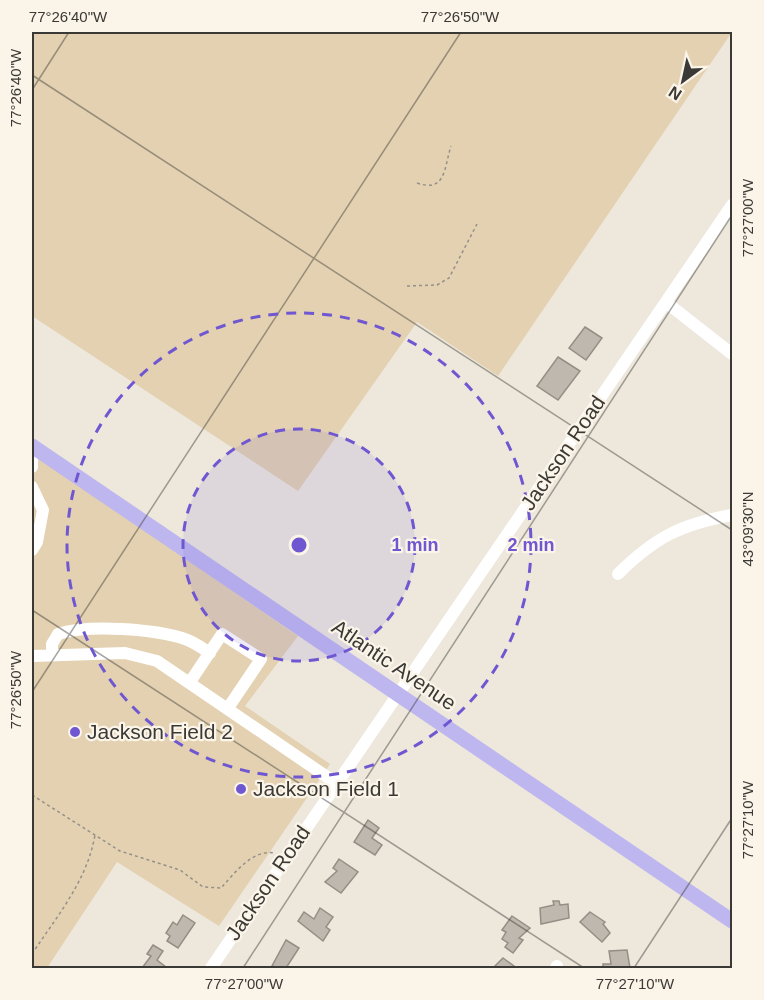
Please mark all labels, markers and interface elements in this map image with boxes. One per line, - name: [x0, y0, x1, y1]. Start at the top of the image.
- text: 77°26'40"W: [29, 8, 108, 25]
- text: 77°26'50"W: [421, 8, 500, 25]
- text: 77°26'40"W: [7, 48, 24, 127]
- north arrow: [653, 51, 713, 111]
- text: N: [666, 83, 685, 103]
- text: 77°27'00"W: [739, 178, 756, 257]
- street label: Jackson Road: [516, 391, 609, 514]
- text: 43°09'30"N: [739, 491, 756, 567]
- centre of rings: [289, 535, 309, 555]
- text: 1 min: [391, 535, 439, 555]
- text: 2 min: [507, 535, 555, 555]
- street label: Atlantic Avenue: [328, 615, 461, 714]
- text: 77°26'50"W: [7, 650, 24, 729]
- place label: Jackson Field 2: [87, 720, 233, 743]
- marker: Jackson Field 2: [68, 725, 82, 739]
- place label: Jackson Field 1: [253, 777, 399, 800]
- text: 77°27'10"W: [739, 780, 756, 859]
- marker: Jackson Field 1: [234, 782, 248, 796]
- street label: Jackson Road: [221, 821, 314, 944]
- text: 77°27'00"W: [205, 975, 284, 992]
- text: 77°27'10"W: [596, 975, 675, 992]

